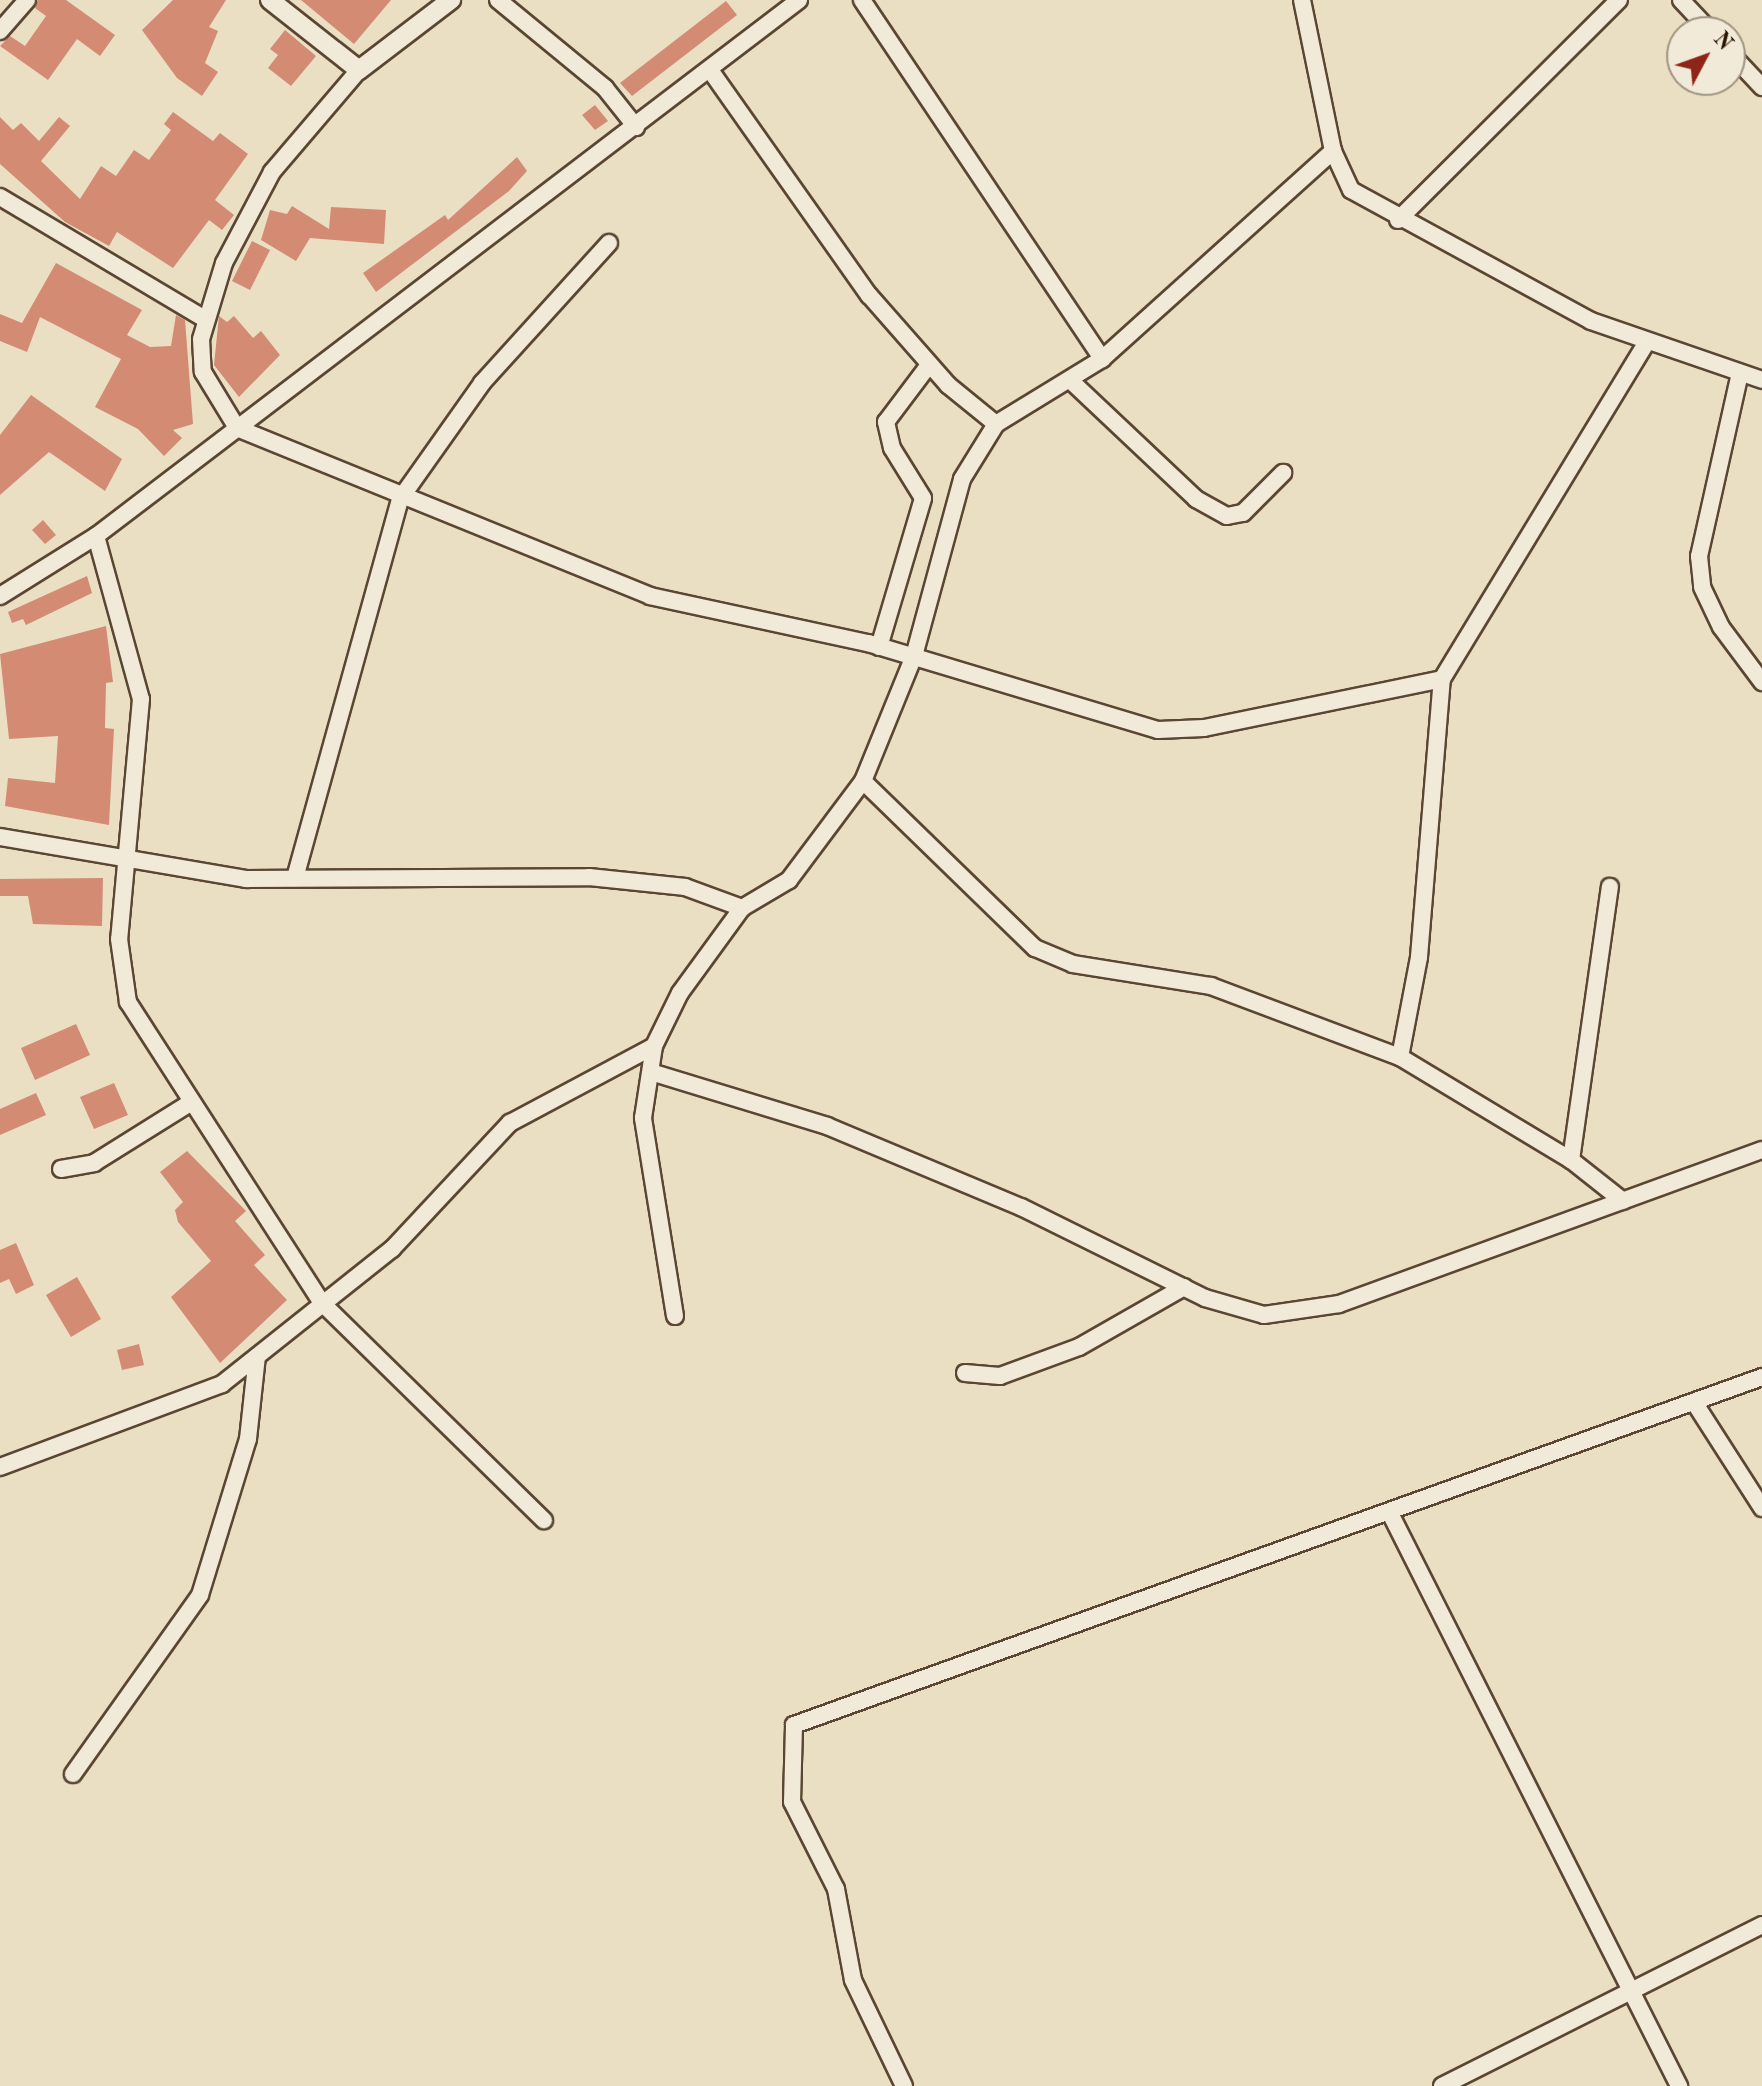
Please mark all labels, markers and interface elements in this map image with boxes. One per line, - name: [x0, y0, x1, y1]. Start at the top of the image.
- north arrow: [1666, 16, 1746, 96]
- text: N: [1709, 28, 1736, 55]

